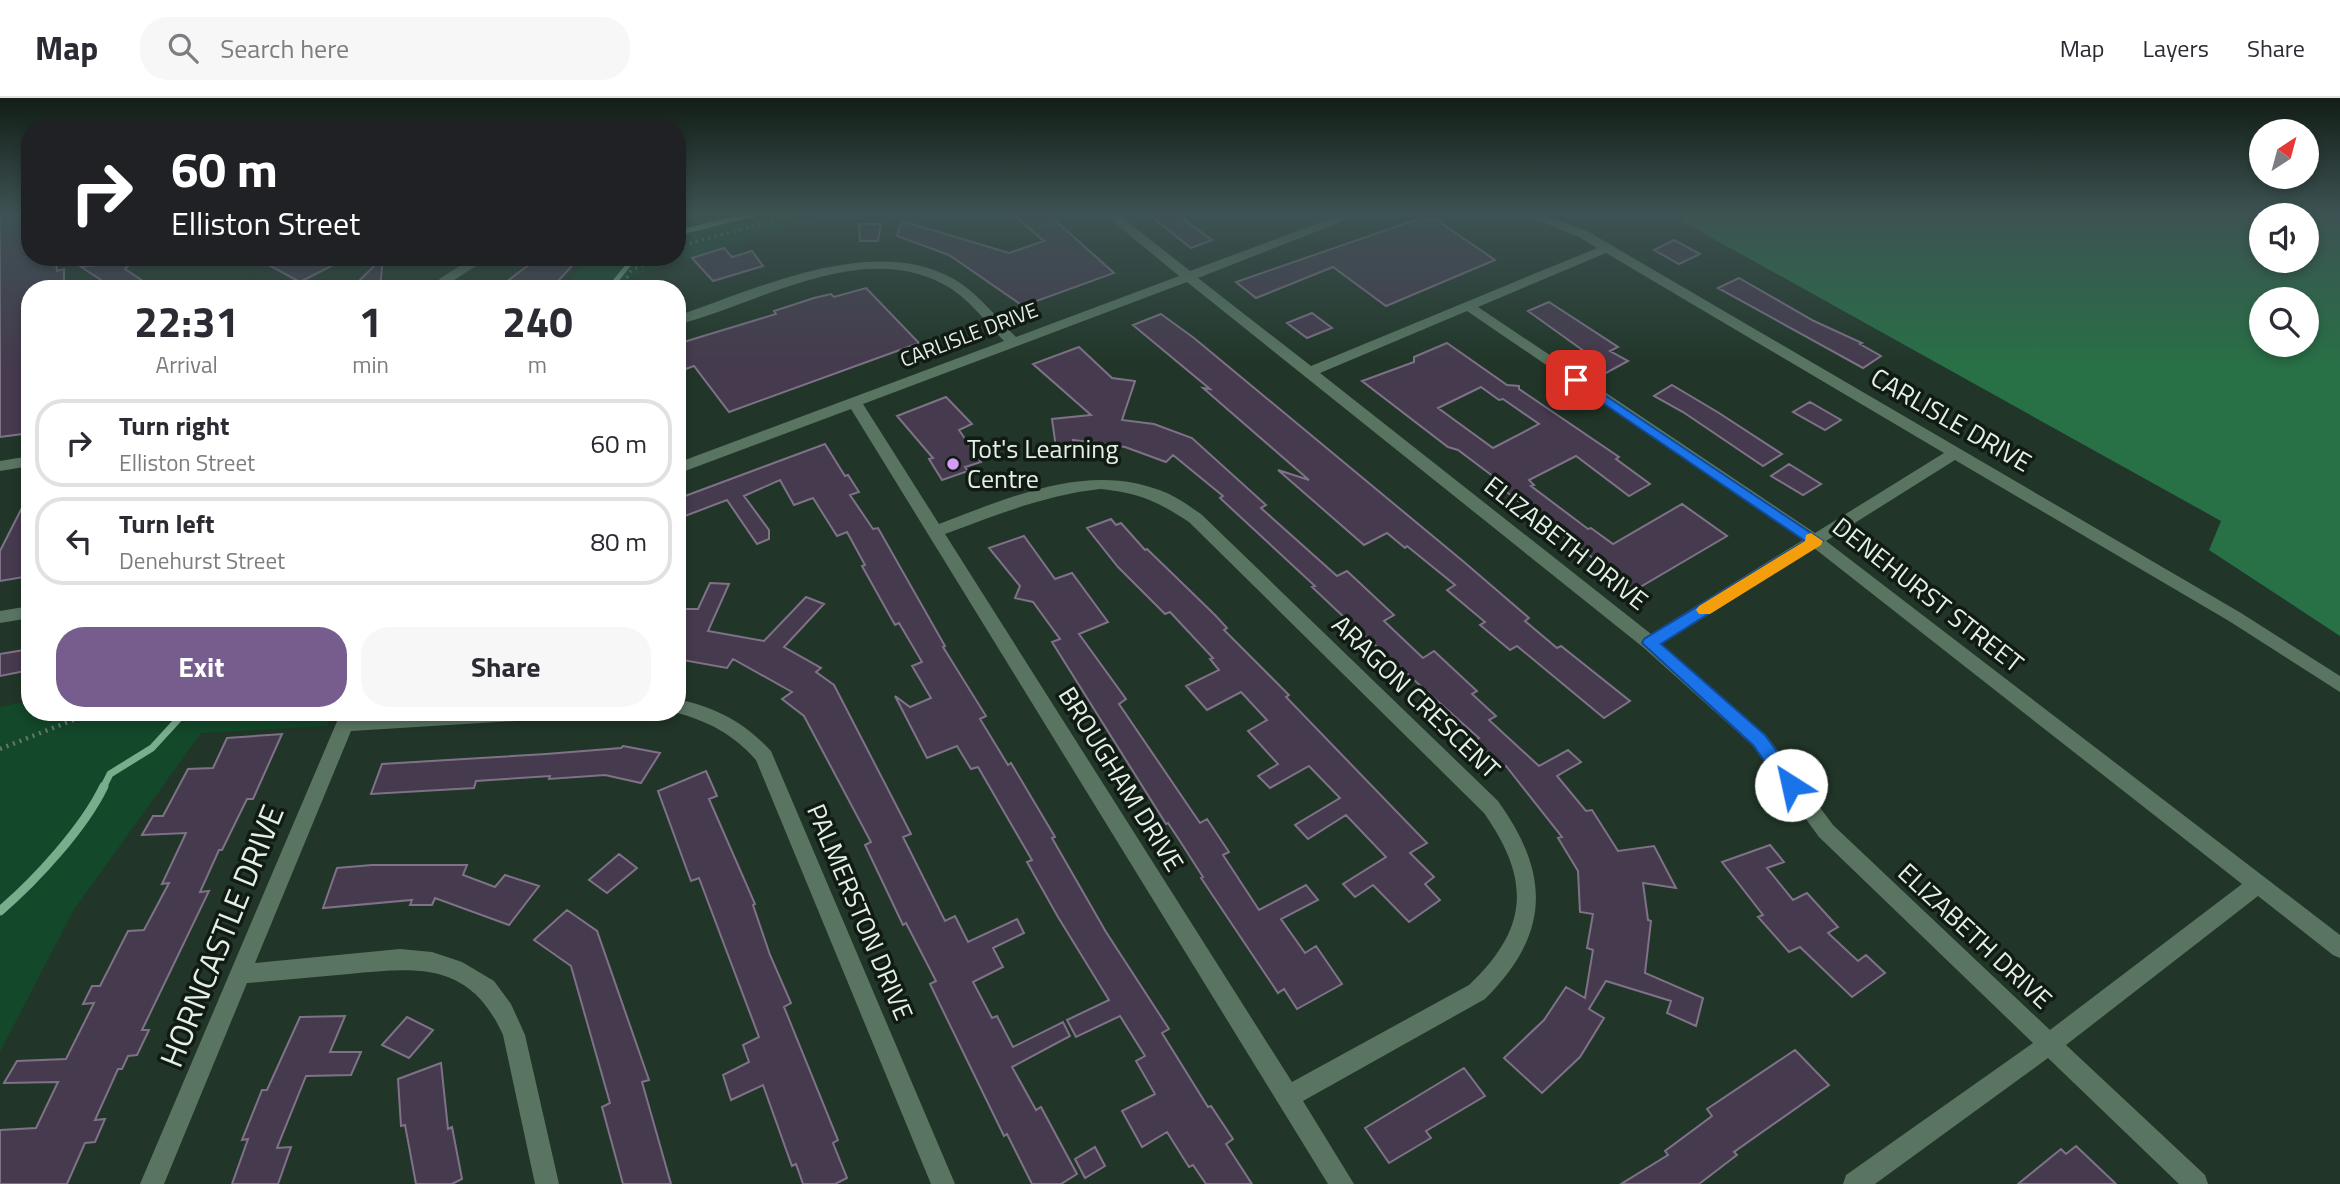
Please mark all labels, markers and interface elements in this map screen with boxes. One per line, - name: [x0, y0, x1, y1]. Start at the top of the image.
- search box: [140, 17, 630, 80]
- text: Map: [35, 23, 98, 73]
- icon: search: [164, 29, 202, 67]
- text: Search here: [220, 29, 349, 68]
- text: Map: [2060, 30, 2105, 66]
- text: Layers: [2143, 30, 2209, 66]
- text: Share: [2247, 30, 2305, 66]
- north arrow: [2249, 119, 2319, 189]
- map controls: [2249, 119, 2319, 357]
- text: 60 m: [171, 131, 278, 206]
- icon: right: [56, 147, 147, 238]
- text: Elliston Street: [171, 199, 360, 247]
- button: sound: [2249, 203, 2319, 273]
- button: search: [2249, 287, 2319, 357]
- text: 22:31: [134, 289, 239, 353]
- text: 1: [359, 289, 382, 353]
- text: 240: [502, 289, 573, 353]
- street label: CARLISLE DRIVE: [895, 293, 1042, 375]
- text: Arrival: [155, 347, 218, 382]
- text: min: [352, 347, 389, 382]
- text: m: [528, 347, 547, 382]
- pin: [1546, 350, 1606, 410]
- street label: CARLISLE DRIVE: [1864, 358, 2039, 481]
- icon: arrive: [1557, 361, 1595, 399]
- text: Turn right: [119, 406, 230, 445]
- icon: right: [60, 424, 98, 462]
- text: 60 m: [590, 424, 647, 463]
- place label: Tot's Learning Centre: [967, 429, 1119, 498]
- text: Elliston Street: [119, 445, 255, 480]
- marker: Tot's Learning Centre: [945, 456, 961, 472]
- street label: ELIZABETH DRIVE: [1476, 466, 1657, 619]
- text: Turn left: [119, 504, 214, 543]
- street label: DENEHURST STREET: [1824, 507, 2032, 682]
- icon: left: [60, 522, 98, 560]
- text: 80 m: [590, 522, 647, 561]
- text: Denehurst Street: [119, 543, 285, 578]
- street label: ARAGON CRESCENT: [1323, 606, 1510, 788]
- button: Exit: [56, 627, 347, 707]
- button: Share: [361, 627, 651, 707]
- street label: BROUGHAM DRIVE: [1049, 679, 1194, 879]
- position arrow: [1754, 748, 1828, 822]
- street label: HORNCASTLE DRIVE: [147, 797, 296, 1074]
- street label: PALMERSTON DRIVE: [797, 798, 924, 1026]
- street label: ELIZABETH DRIVE: [1889, 854, 2061, 1018]

